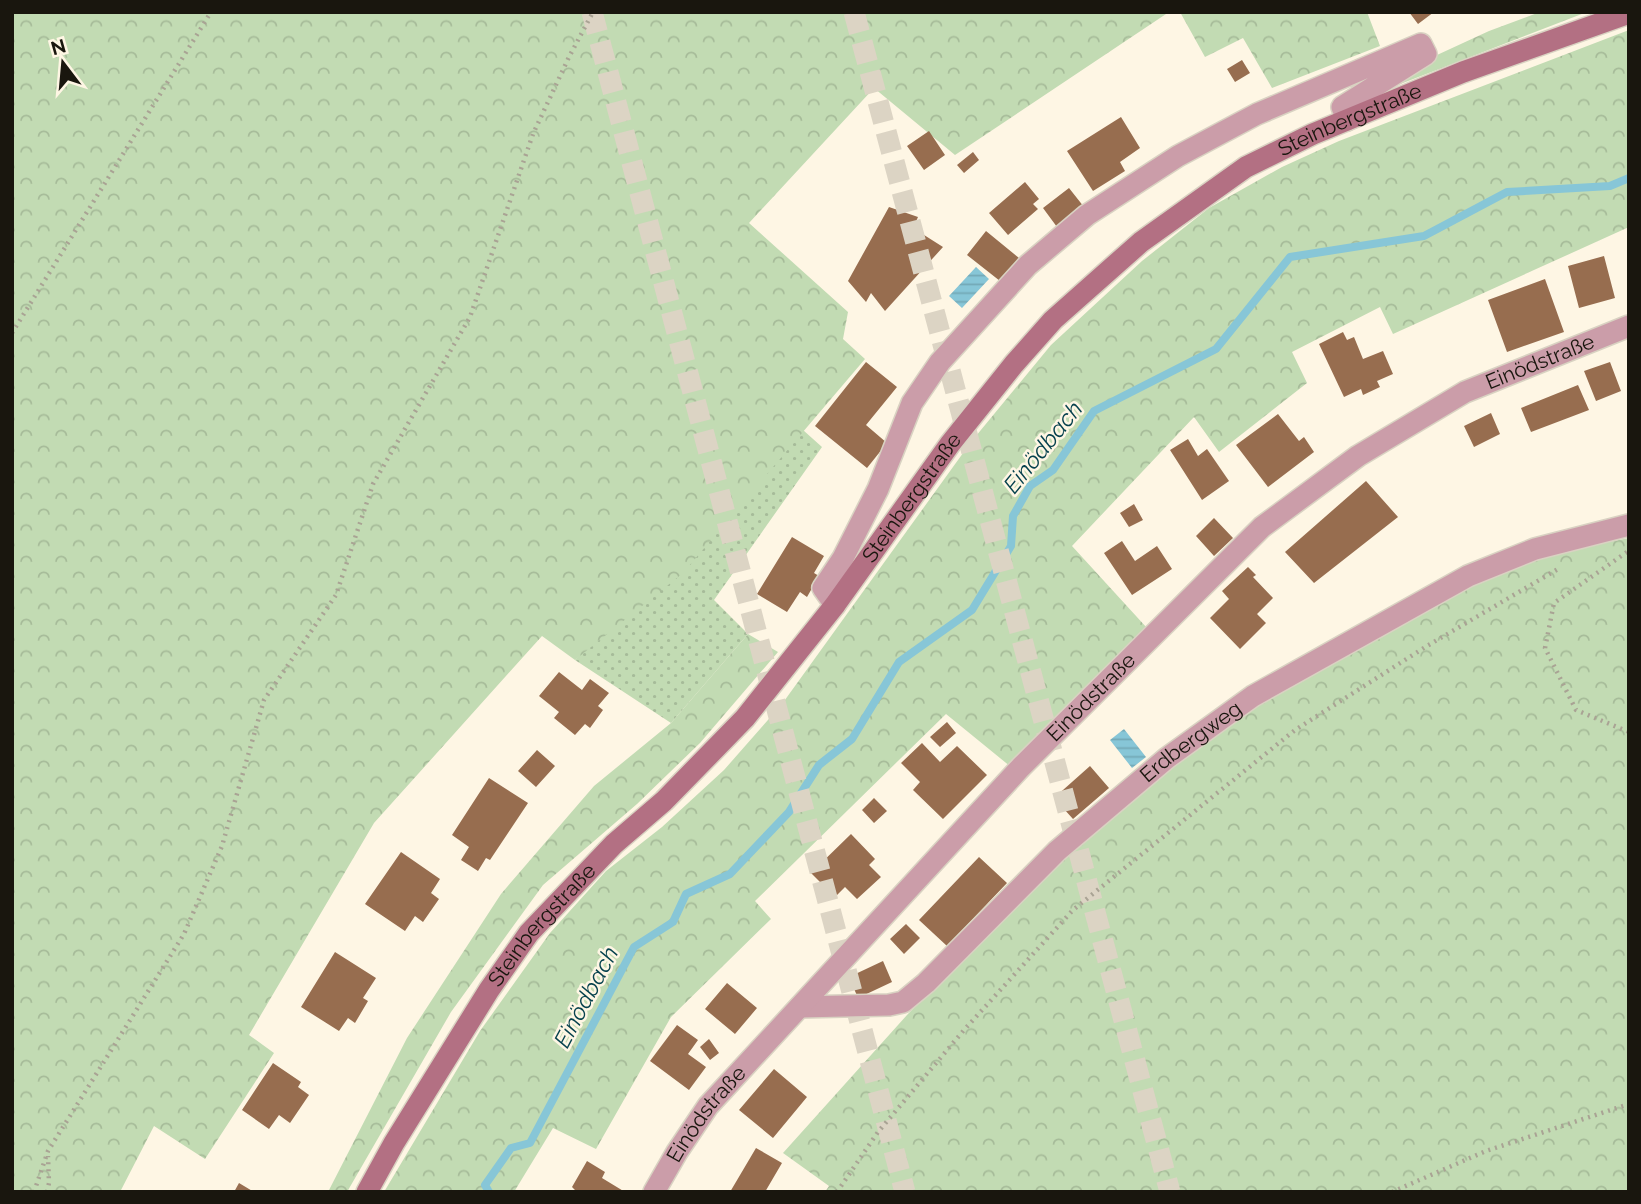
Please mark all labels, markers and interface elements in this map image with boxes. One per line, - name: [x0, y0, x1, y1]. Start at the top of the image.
- north arrow: [28, 28, 98, 98]
- text: N: [48, 34, 68, 59]
- street label: Steinbergstraße: [1274, 78, 1425, 161]
- street label: Einödstraße: [1482, 328, 1598, 394]
- water label: Einödbach: [997, 395, 1088, 498]
- street label: Steinbergstraße: [856, 427, 966, 567]
- street label: Einödstraße: [1041, 647, 1140, 746]
- street label: Erdbergweg: [1135, 695, 1246, 787]
- street label: Steinbergstraße: [482, 858, 601, 991]
- water label: Einödbach: [548, 942, 623, 1052]
- street label: Einödstraße: [661, 1060, 751, 1166]

